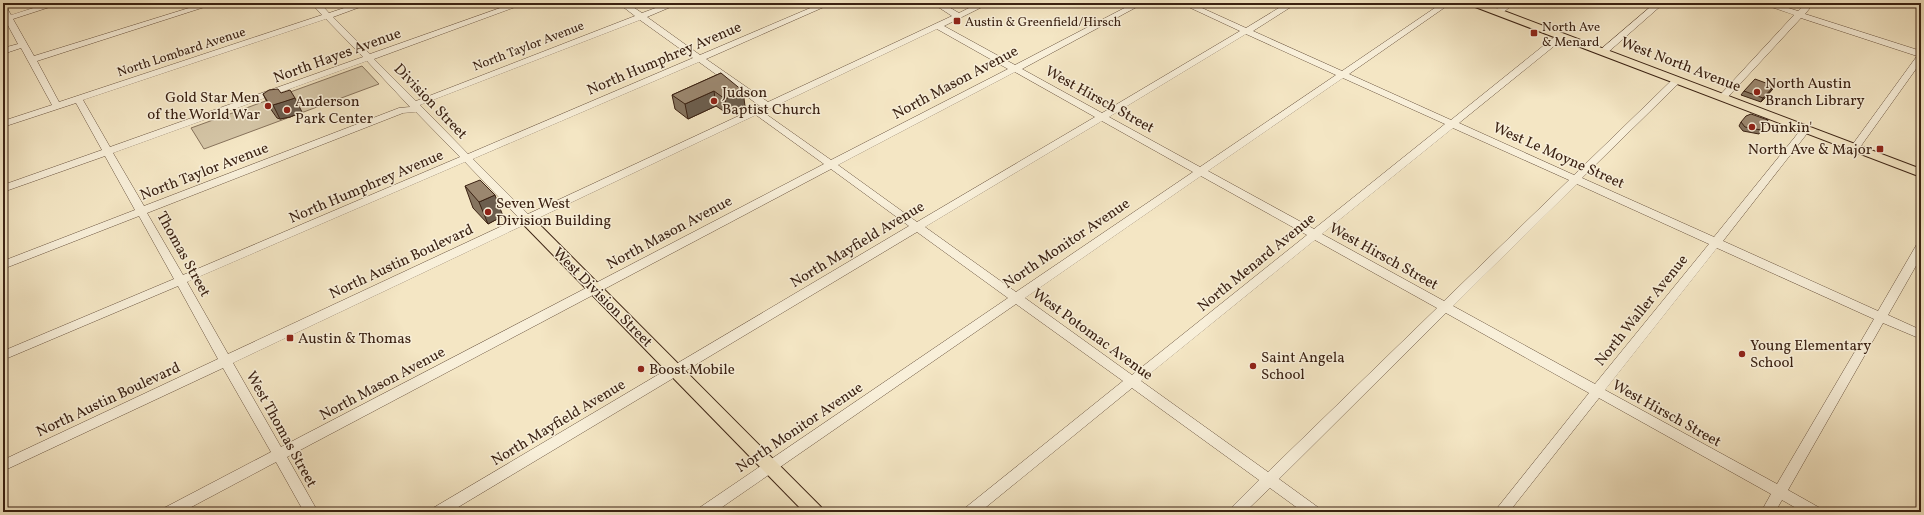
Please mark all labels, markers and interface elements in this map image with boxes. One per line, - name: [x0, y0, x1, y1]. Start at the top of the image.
- place label: Austin & Greenfield/Hirsch: [965, 14, 1121, 32]
- marker: Austin & Greenfield/Hirsch: [952, 16, 962, 26]
- street label: North Taylor Avenue: [470, 17, 587, 76]
- street label: North Humphrey Avenue: [584, 17, 745, 101]
- place label: North Ave & Menard: [1542, 19, 1600, 52]
- street label: North Lombard Avenue: [115, 24, 248, 82]
- street label: North Hayes Avenue: [271, 24, 404, 89]
- marker: North Ave & Menard: [1529, 28, 1539, 38]
- street label: West North Avenue: [1617, 33, 1744, 98]
- street label: North Mason Avenue: [889, 41, 1022, 125]
- street label: Division Street: [388, 59, 472, 145]
- street label: West Hirsch Street: [1041, 62, 1158, 139]
- place label: North Austin Branch Library: [1765, 74, 1865, 112]
- place label: Judson Baptist Church: [722, 83, 821, 121]
- marker: North Austin Branch Library: [1752, 87, 1762, 97]
- place label: Gold Star Men of the World War: [147, 88, 260, 126]
- place label: Anderson Park Center: [295, 92, 373, 130]
- marker: Judson Baptist Church: [709, 96, 719, 106]
- marker: Gold Star Men of the World War: [263, 101, 273, 111]
- marker: Anderson Park Center: [282, 105, 292, 115]
- street label: West Le Moyne Street: [1489, 118, 1628, 195]
- place label: Dunkin': [1760, 118, 1812, 139]
- marker: Dunkin': [1747, 122, 1757, 132]
- street label: North Taylor Avenue: [137, 138, 272, 207]
- place label: North Ave & Major: [1748, 140, 1872, 161]
- marker: North Ave & Major: [1875, 144, 1885, 154]
- street label: North Humphrey Avenue: [286, 145, 447, 229]
- street label: North Mason Avenue: [603, 191, 736, 275]
- place label: Seven West Division Building: [496, 194, 612, 232]
- street label: North Monitor Avenue: [999, 194, 1135, 295]
- street label: North Mayfield Avenue: [787, 197, 929, 294]
- marker: Seven West Division Building: [483, 207, 493, 217]
- street label: Thomas Street: [151, 208, 215, 301]
- street label: North Menard Avenue: [1193, 209, 1321, 317]
- street label: West Hirsch Street: [1325, 219, 1442, 296]
- street label: North Austin Boulevard: [326, 220, 477, 305]
- street label: West Division Street: [547, 243, 657, 353]
- street label: North Waller Avenue: [1591, 251, 1694, 371]
- street label: West Potomac Avenue: [1027, 284, 1157, 386]
- place label: Austin & Thomas: [298, 329, 411, 350]
- marker: Austin & Thomas: [285, 333, 295, 343]
- place label: Young Elementary School: [1750, 336, 1871, 374]
- street label: North Mason Avenue: [316, 342, 449, 426]
- place label: Saint Angela School: [1261, 348, 1345, 386]
- marker: Young Elementary School: [1737, 349, 1747, 359]
- street label: North Austin Boulevard: [33, 358, 184, 443]
- place label: Boost Mobile: [649, 360, 735, 381]
- marker: Saint Angela School: [1248, 361, 1258, 371]
- marker: Boost Mobile: [636, 364, 646, 374]
- street label: West Thomas Street: [240, 368, 321, 492]
- street label: North Mayfield Avenue: [488, 375, 630, 472]
- street label: West Hirsch Street: [1608, 376, 1725, 453]
- street label: North Monitor Avenue: [732, 378, 868, 479]

